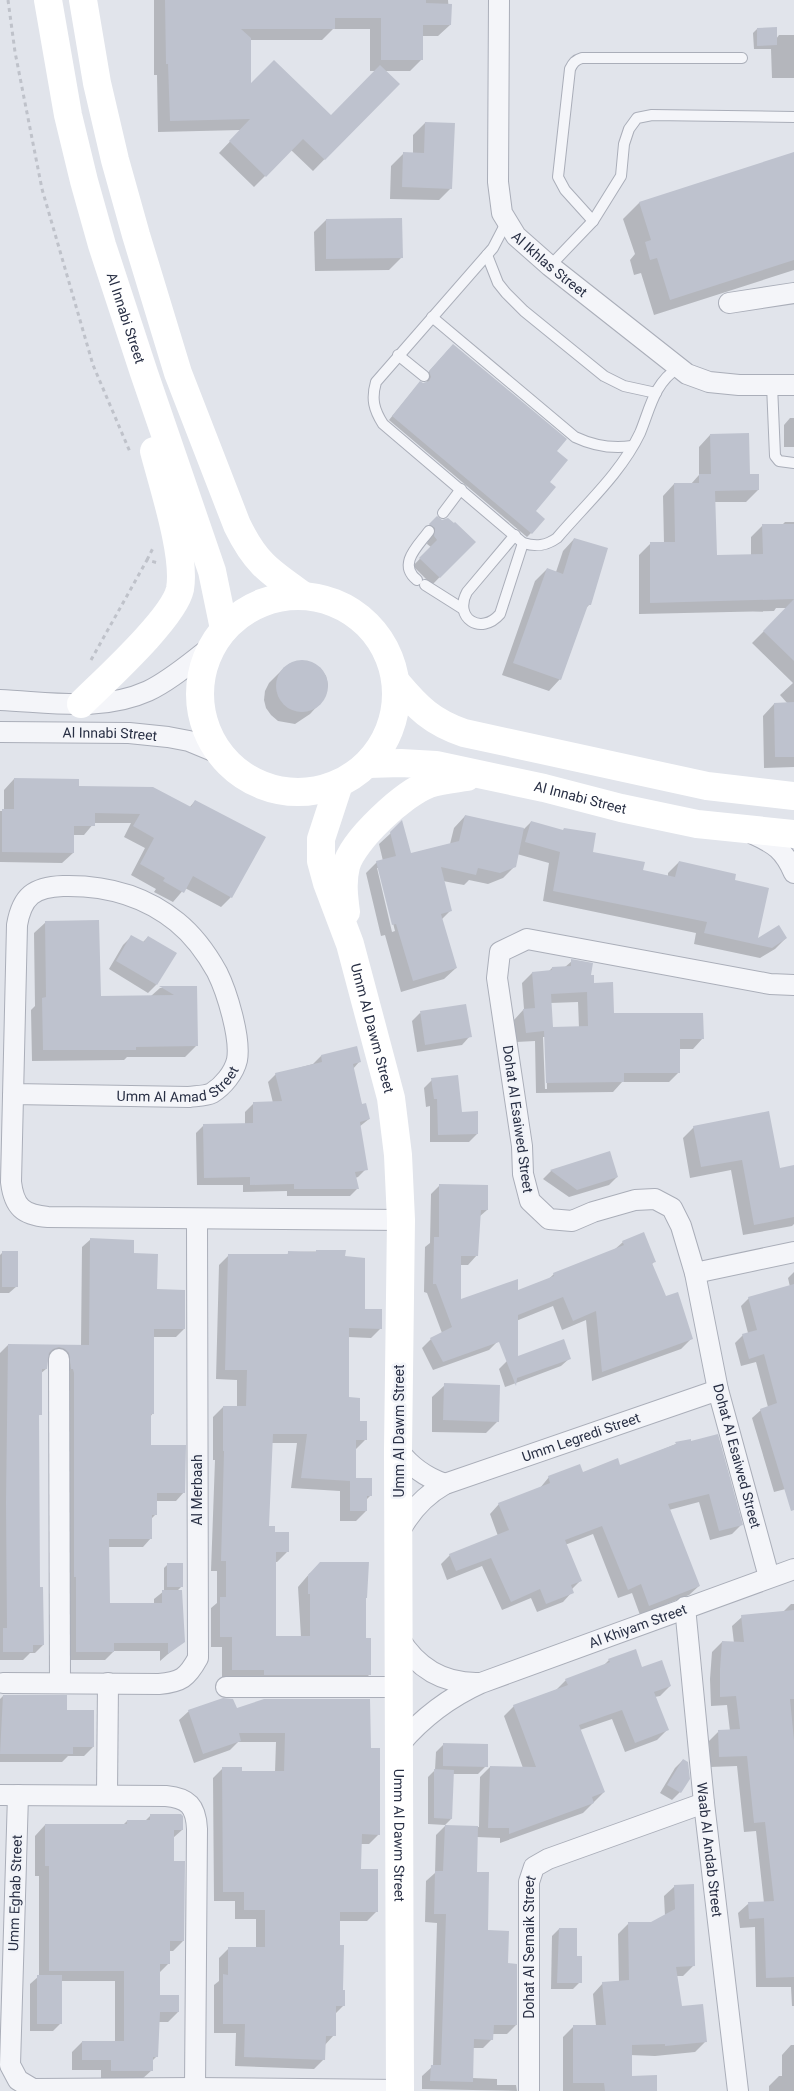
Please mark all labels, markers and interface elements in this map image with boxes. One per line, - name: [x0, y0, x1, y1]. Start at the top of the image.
- street label: Al Ikhlas Street: [509, 228, 591, 301]
- street label: Al Innabi Street: [104, 271, 148, 366]
- street label: Al Innabi Street: [63, 724, 158, 744]
- street label: Al Innabi Street: [533, 778, 628, 817]
- street label: Umm Al Dawm Street: [348, 962, 397, 1095]
- street label: Dohat Al Esaiwed Street: [500, 1044, 536, 1194]
- street label: Umm Al Amad Street: [117, 1063, 242, 1105]
- street label: Umm Al Dawm Street: [391, 1364, 407, 1498]
- street label: Dohat Al Esaiwed Street: [710, 1382, 764, 1530]
- street label: Umm Legredi Street: [520, 1409, 642, 1465]
- street label: Al Merbaah: [189, 1454, 205, 1526]
- street label: Al Khiyam Street: [587, 1601, 689, 1651]
- street label: Umm Al Dawm Street: [391, 1769, 407, 1902]
- street label: Waab Al Andab Street: [694, 1782, 725, 1918]
- street label: Umm Eghab Street: [5, 1834, 25, 1951]
- street label: Dohat Al Semaik Street: [521, 1873, 539, 2019]

